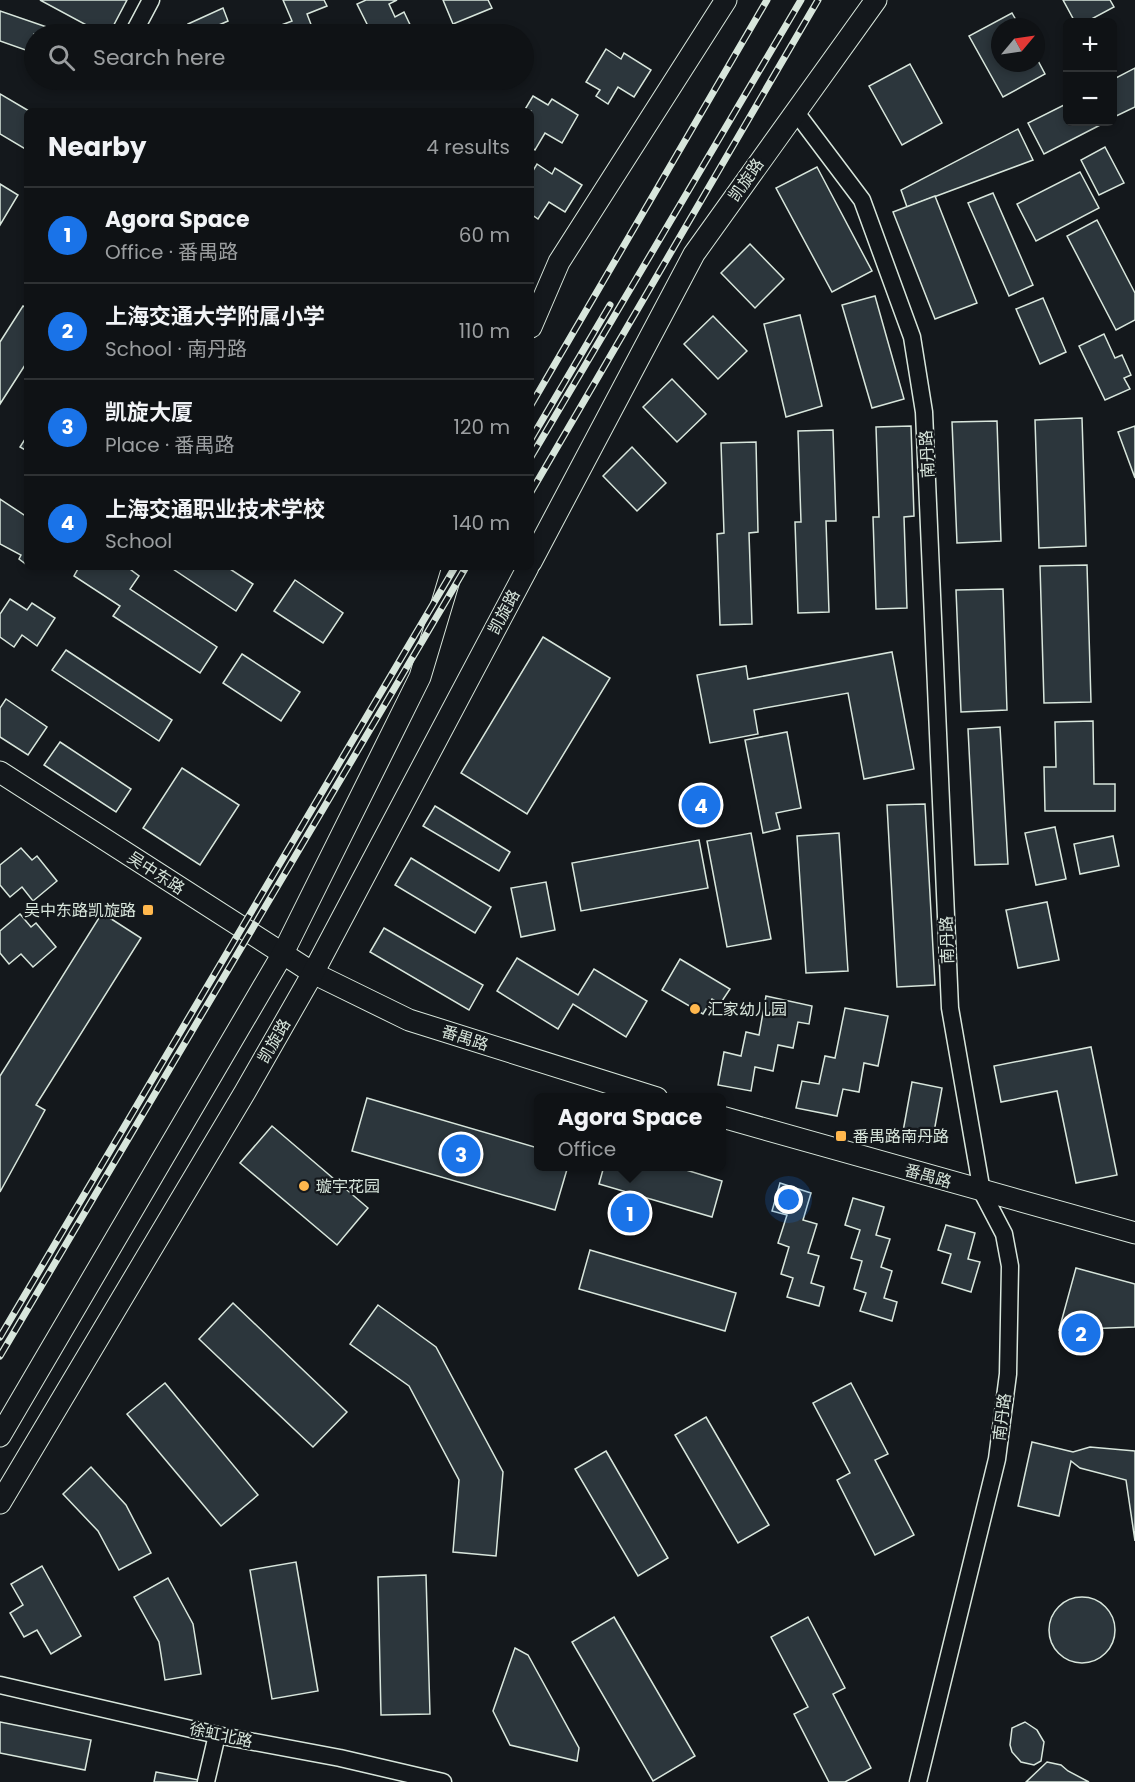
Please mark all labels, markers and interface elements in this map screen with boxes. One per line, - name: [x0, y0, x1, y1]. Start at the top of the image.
- north arrow: [991, 18, 1045, 72]
- map controls: [1063, 18, 1117, 126]
- button: +: [1063, 18, 1117, 72]
- search box: [24, 24, 534, 90]
- icon: search: [45, 41, 78, 74]
- text: Search here: [93, 42, 226, 73]
- button: −: [1063, 72, 1117, 126]
- text: Nearby: [48, 129, 146, 165]
- text: 4 results: [426, 133, 510, 161]
- street label: 凯旋路: [723, 154, 769, 206]
- text: Agora Space: [105, 204, 249, 235]
- text: 1: [64, 221, 71, 249]
- text: 60 m: [459, 221, 510, 249]
- text: Office · 番禺路: [105, 238, 238, 266]
- text: 上海交通大学附属小学: [105, 301, 325, 332]
- text: 2: [62, 317, 73, 345]
- text: 110 m: [459, 317, 510, 345]
- text: School · 南丹路: [105, 335, 247, 363]
- text: 凯旋大厦: [105, 397, 193, 428]
- text: 3: [61, 413, 74, 441]
- text: 120 m: [454, 413, 510, 441]
- street label: 南丹路: [914, 429, 940, 479]
- text: Place · 番禺路: [105, 431, 234, 459]
- text: 上海交通职业技术学校: [105, 494, 325, 525]
- text: 4: [61, 509, 74, 537]
- text: 140 m: [453, 509, 510, 537]
- text: School: [105, 527, 172, 555]
- street label: 凯旋路: [483, 585, 525, 639]
- pin: 4: [682, 782, 720, 828]
- street label: 吴中东路: [123, 846, 189, 900]
- place label: 吴中东路凯旋路: [24, 899, 136, 922]
- marker: 吴中东路凯旋路: [141, 903, 155, 917]
- street label: 南丹路: [935, 916, 959, 964]
- place label: 汇家幼儿园: [707, 998, 787, 1021]
- marker: 汇家幼儿园: [688, 1002, 702, 1016]
- street label: 凯旋路: [252, 1014, 296, 1068]
- street label: 番禺路: [439, 1020, 491, 1056]
- popup: [534, 1093, 726, 1171]
- text: Agora Space: [558, 1102, 702, 1133]
- place label: 番禺路南丹路: [853, 1125, 949, 1148]
- marker: 番禺路南丹路: [834, 1129, 848, 1143]
- pin: 3: [442, 1132, 480, 1176]
- text: Office: [558, 1135, 616, 1163]
- street label: 番禺路: [902, 1158, 954, 1194]
- place label: 璇宇花园: [316, 1175, 380, 1198]
- marker: 璇宇花园: [297, 1179, 311, 1193]
- your location: [774, 1185, 803, 1214]
- pin: 1: [610, 1190, 650, 1236]
- pin: 2: [1062, 1310, 1100, 1356]
- street label: 南丹路: [988, 1392, 1016, 1442]
- street label: 徐虹北路: [187, 1717, 255, 1753]

